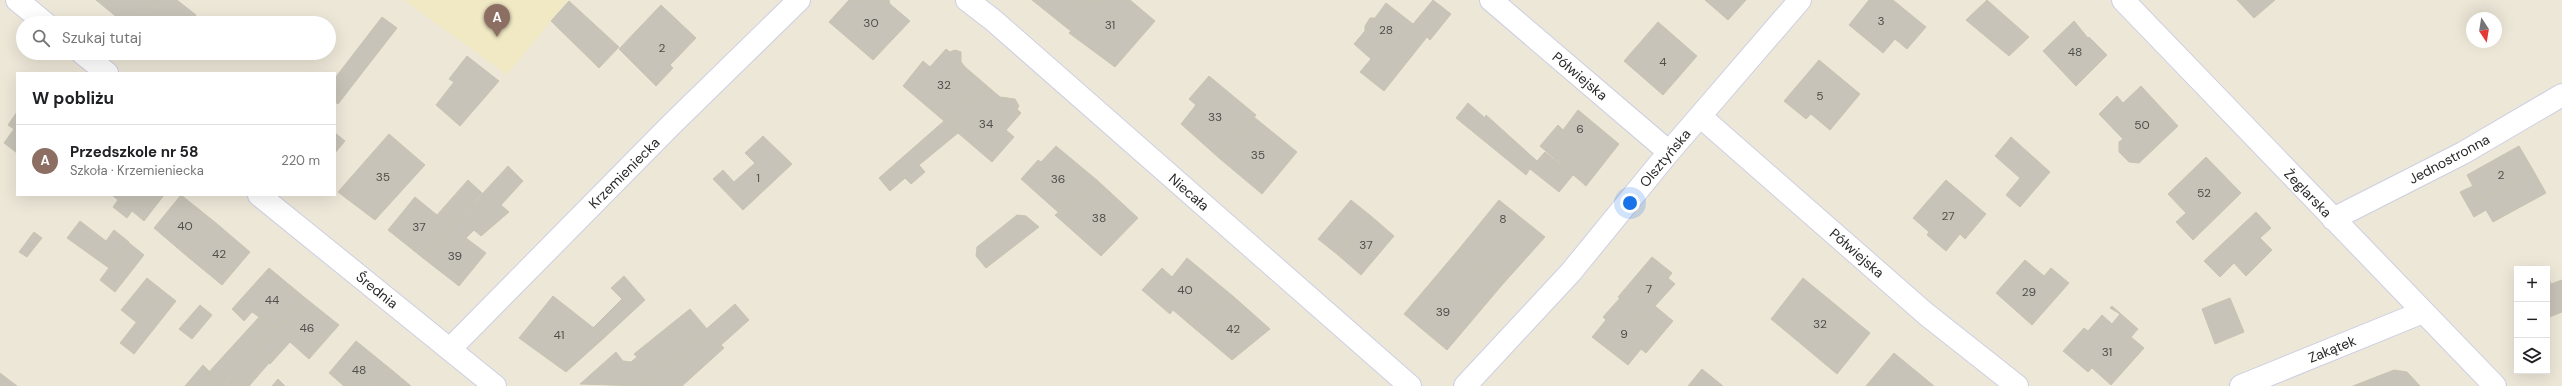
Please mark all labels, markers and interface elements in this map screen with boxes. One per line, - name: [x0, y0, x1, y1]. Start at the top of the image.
- pin: A: [484, 4, 510, 37]
- north arrow: [2466, 12, 2502, 48]
- house number: 3: [1877, 13, 1885, 29]
- house number: 30: [863, 15, 879, 31]
- search box: [16, 16, 336, 60]
- house number: 31: [1105, 17, 1115, 33]
- house number: 28: [1379, 22, 1393, 38]
- icon: search: [30, 27, 52, 49]
- text: Szukaj tutaj: [62, 28, 142, 48]
- house number: 2: [659, 40, 666, 56]
- house number: 48: [2068, 44, 2082, 60]
- street label: Półwiejska: [1549, 48, 1611, 104]
- house number: 4: [1659, 54, 1667, 70]
- house number: 32: [937, 77, 951, 93]
- text: W pobliżu: [32, 87, 114, 109]
- house number: 5: [1816, 88, 1824, 104]
- house number: 33: [1208, 109, 1222, 125]
- house number: 34: [979, 116, 993, 132]
- house number: 50: [2134, 117, 2150, 133]
- house number: 6: [1576, 121, 1584, 137]
- street label: Olsztyńska: [1635, 125, 1695, 191]
- street label: Jednostronna: [2405, 130, 2493, 188]
- street label: Krzemieniecka: [585, 134, 663, 212]
- text: Przedszkole nr 58: [70, 142, 198, 162]
- house number: 35: [1251, 147, 1265, 163]
- text: A: [40, 152, 50, 169]
- text: 220 m: [281, 152, 320, 169]
- text: Szkoła · Krzemieniecka: [70, 162, 204, 179]
- street label: Żeglarska: [2280, 165, 2336, 221]
- house number: 2: [2498, 167, 2505, 183]
- house number: 35: [376, 169, 390, 185]
- house number: 1: [756, 170, 760, 186]
- street label: Niecała: [1165, 170, 1213, 214]
- house number: 36: [1051, 171, 1065, 187]
- house number: 52: [2197, 185, 2211, 201]
- your location: [1620, 193, 1640, 213]
- house number: 27: [1941, 208, 1955, 224]
- house number: 38: [1092, 210, 1106, 226]
- house number: 8: [1499, 211, 1507, 227]
- house number: 40: [177, 218, 193, 234]
- house number: 37: [412, 219, 426, 235]
- street label: Półwiejska: [1826, 224, 1888, 282]
- house number: 37: [1359, 237, 1373, 253]
- house number: 42: [212, 246, 226, 262]
- house number: 39: [448, 248, 462, 264]
- map controls: [2514, 266, 2550, 374]
- button: +: [2514, 266, 2550, 302]
- street label: Średnia: [352, 268, 402, 312]
- house number: 7: [1646, 281, 1652, 297]
- house number: 40: [1177, 282, 1193, 298]
- house number: 29: [2022, 284, 2036, 300]
- house number: 44: [265, 292, 279, 308]
- button: −: [2514, 302, 2550, 338]
- house number: 39: [1436, 304, 1450, 320]
- house number: 32: [1813, 316, 1827, 332]
- house number: 46: [300, 320, 314, 336]
- house number: 42: [1226, 321, 1240, 337]
- house number: 9: [1620, 326, 1628, 342]
- house number: 41: [553, 327, 565, 343]
- street label: Zakątek: [2305, 331, 2359, 367]
- button: layers: [2514, 338, 2550, 374]
- house number: 31: [2102, 344, 2112, 360]
- house number: 48: [352, 362, 366, 378]

